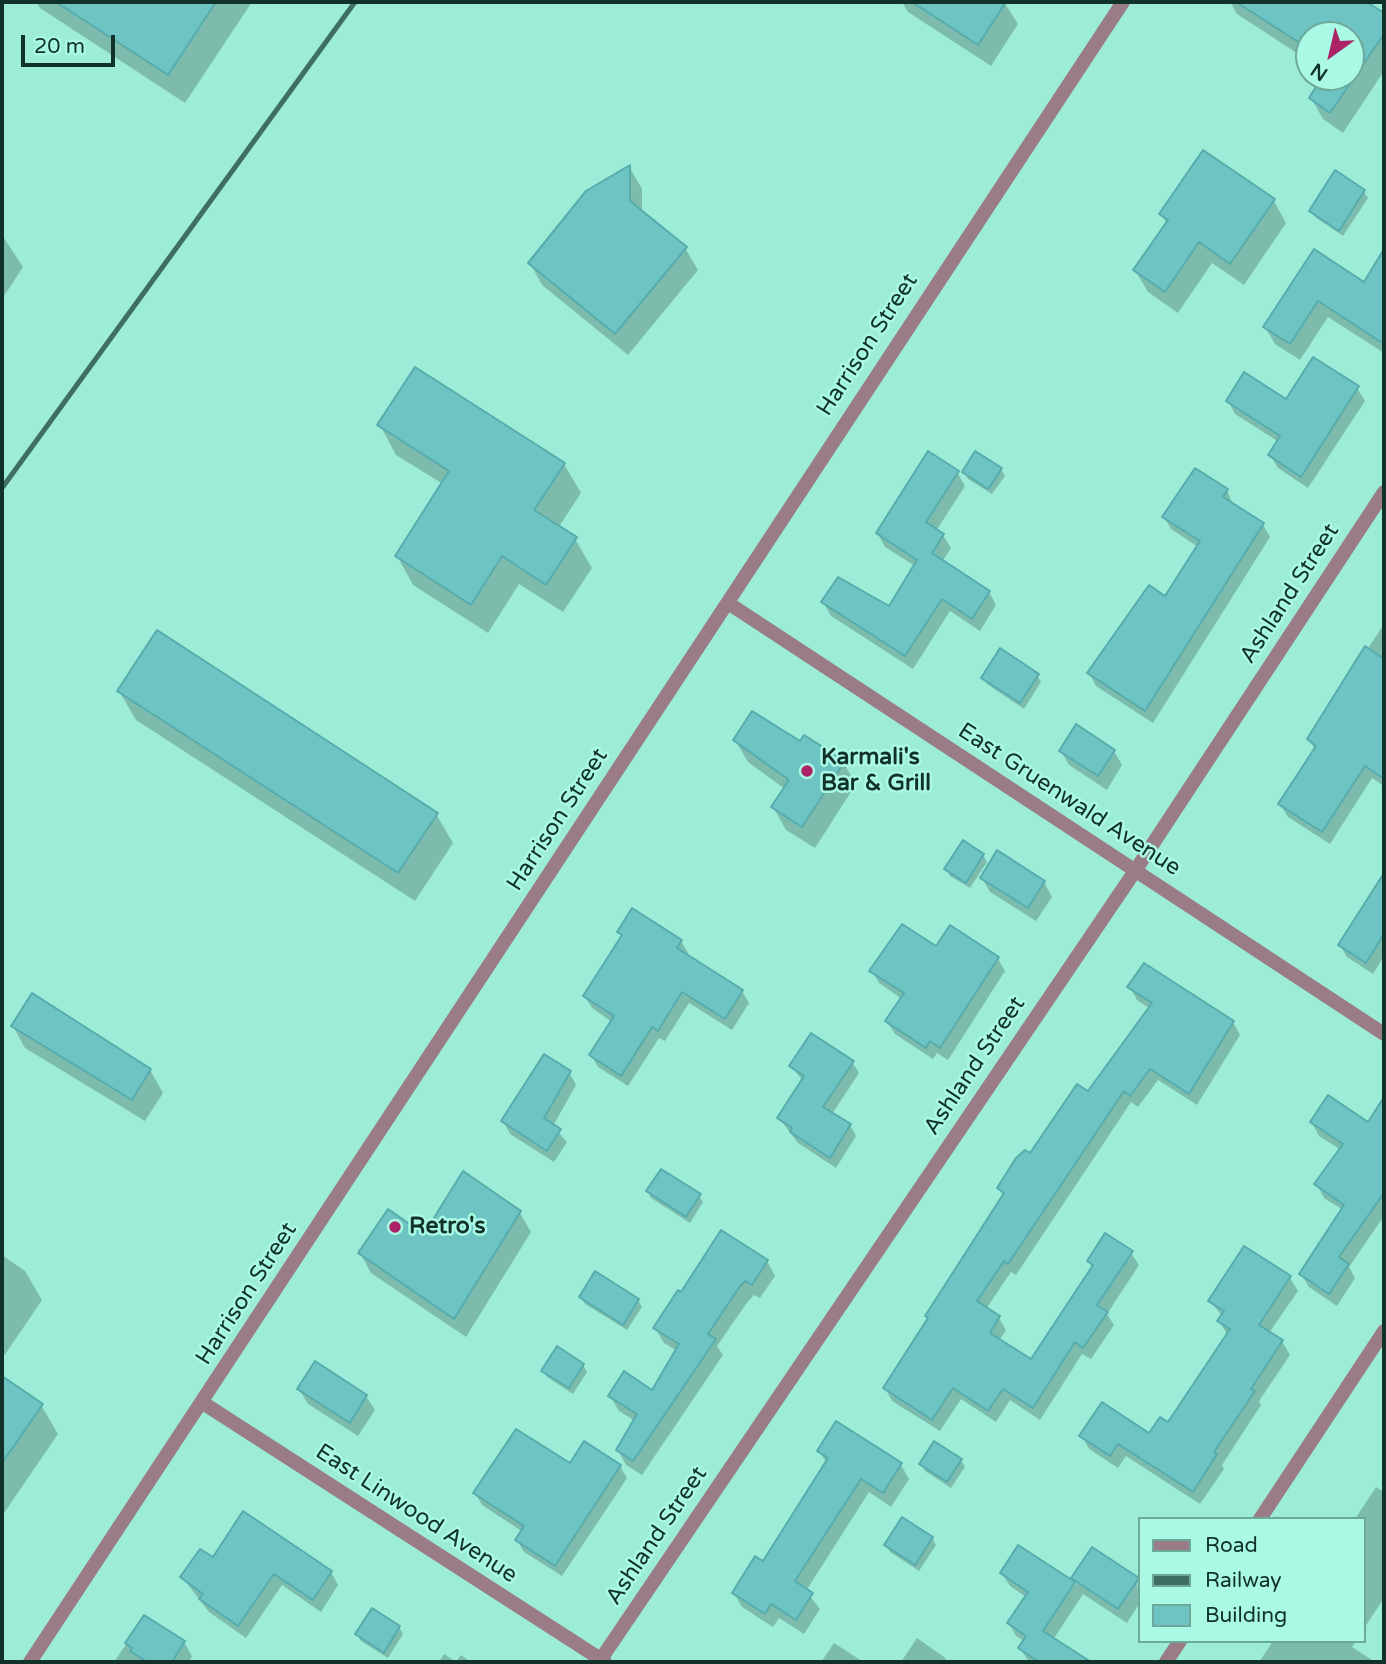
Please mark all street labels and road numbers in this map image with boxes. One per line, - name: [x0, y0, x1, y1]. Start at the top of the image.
- street label: Harrison Street: [812, 269, 924, 421]
- street label: Ashland Street: [1235, 519, 1345, 669]
- street label: East Gruenwald Avenue: [953, 718, 1185, 882]
- street label: Harrison Street: [502, 744, 614, 896]
- street label: Ashland Street: [919, 992, 1031, 1140]
- street label: Harrison Street: [191, 1218, 303, 1370]
- street label: East Linwood Avenue: [310, 1438, 522, 1590]
- street label: Ashland Street: [601, 1462, 713, 1610]

